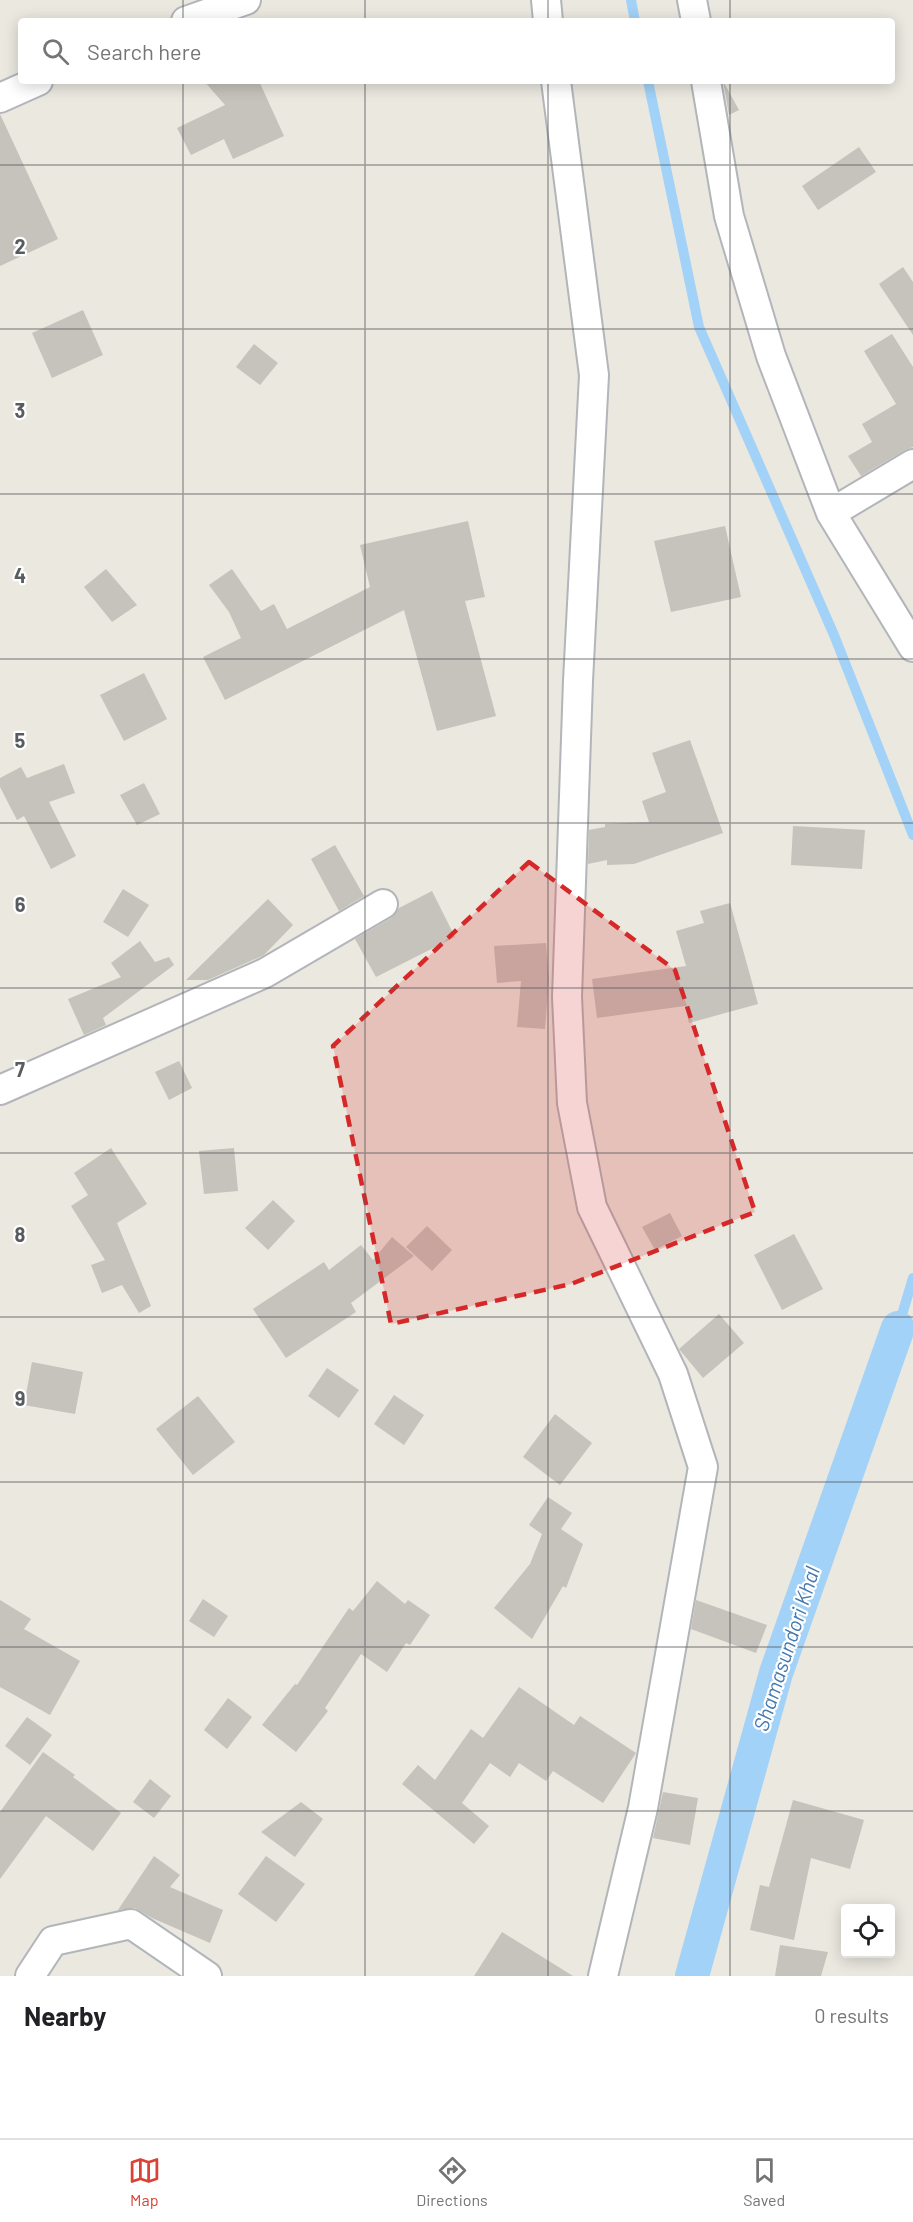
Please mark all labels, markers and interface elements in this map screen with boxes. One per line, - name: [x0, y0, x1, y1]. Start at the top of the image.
- search box: [18, 18, 895, 84]
- icon: search: [39, 35, 72, 68]
- text: Search here: [87, 38, 201, 64]
- text: 2: [14, 234, 26, 258]
- text: 3: [15, 398, 25, 422]
- text: 4: [14, 563, 26, 587]
- text: 5: [15, 728, 26, 752]
- text: 6: [15, 892, 26, 916]
- text: 7: [15, 1057, 25, 1081]
- text: 8: [15, 1222, 26, 1246]
- text: 9: [15, 1386, 25, 1410]
- water label: Shamasundori Khal: [747, 1563, 824, 1734]
- map controls: [841, 1904, 895, 1958]
- button: locate: [841, 1904, 895, 1958]
- text: Nearby: [24, 2000, 106, 2031]
- text: 0 results: [814, 2003, 889, 2027]
- tab: Map: [128, 2154, 161, 2209]
- tab: Directions: [416, 2154, 488, 2209]
- tab: Saved: [743, 2154, 785, 2209]

